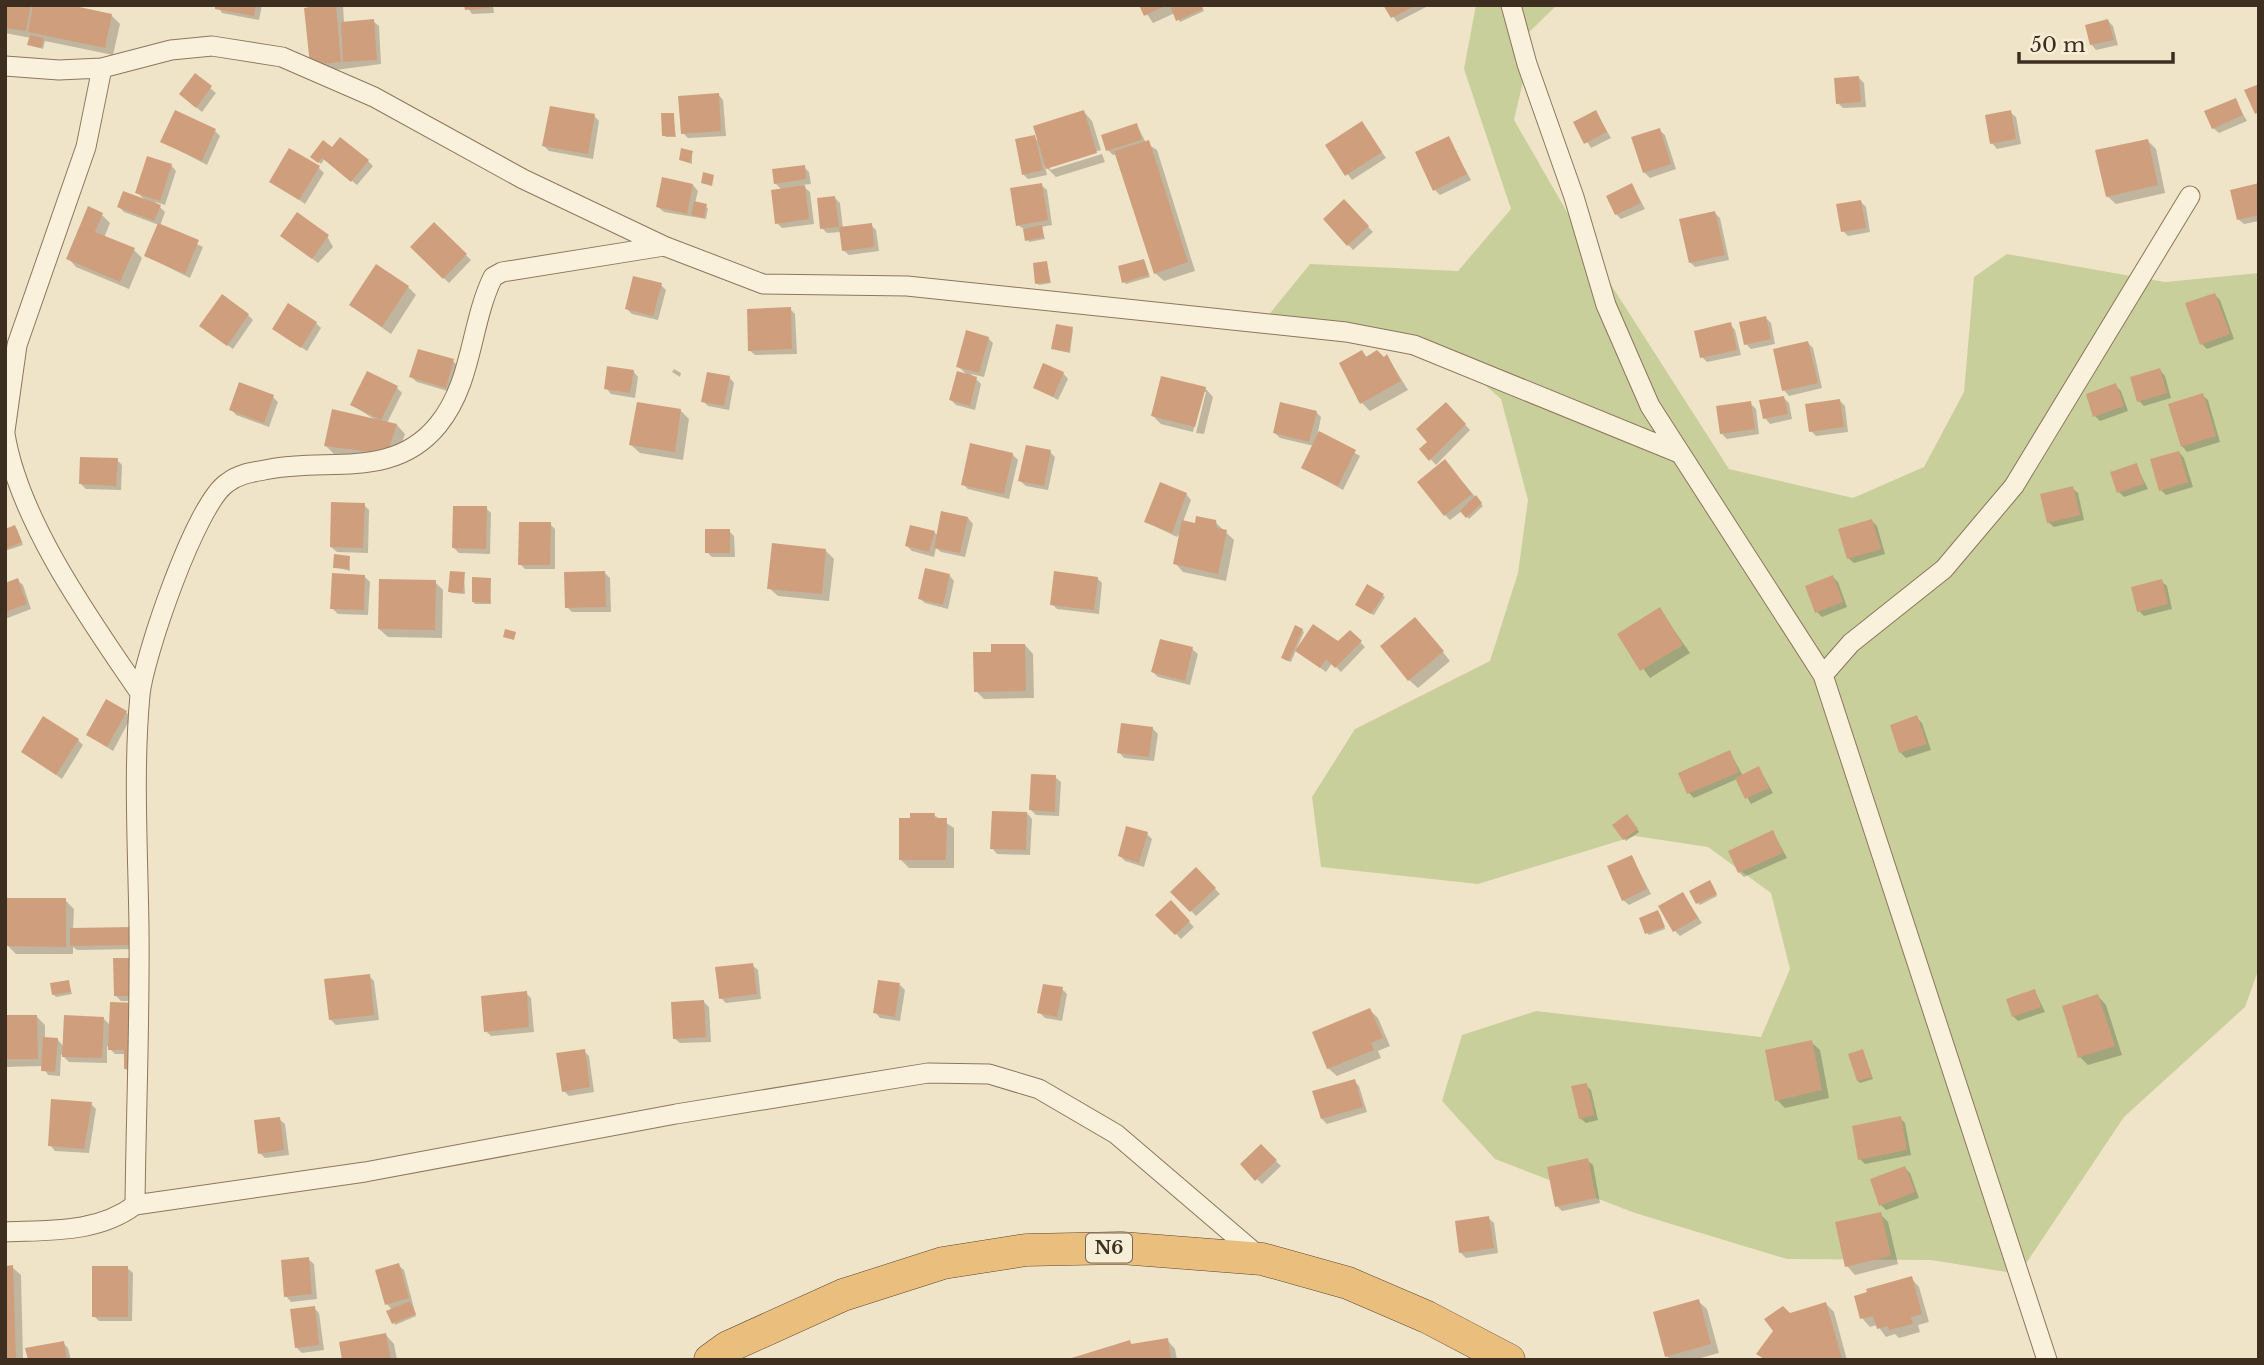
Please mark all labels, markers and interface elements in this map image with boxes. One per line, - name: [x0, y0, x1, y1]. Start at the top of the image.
- scale bar: [2019, 21, 2173, 65]
- text: 50 m: [2030, 32, 2086, 58]
- road number: N6: [1086, 1233, 1132, 1262]

